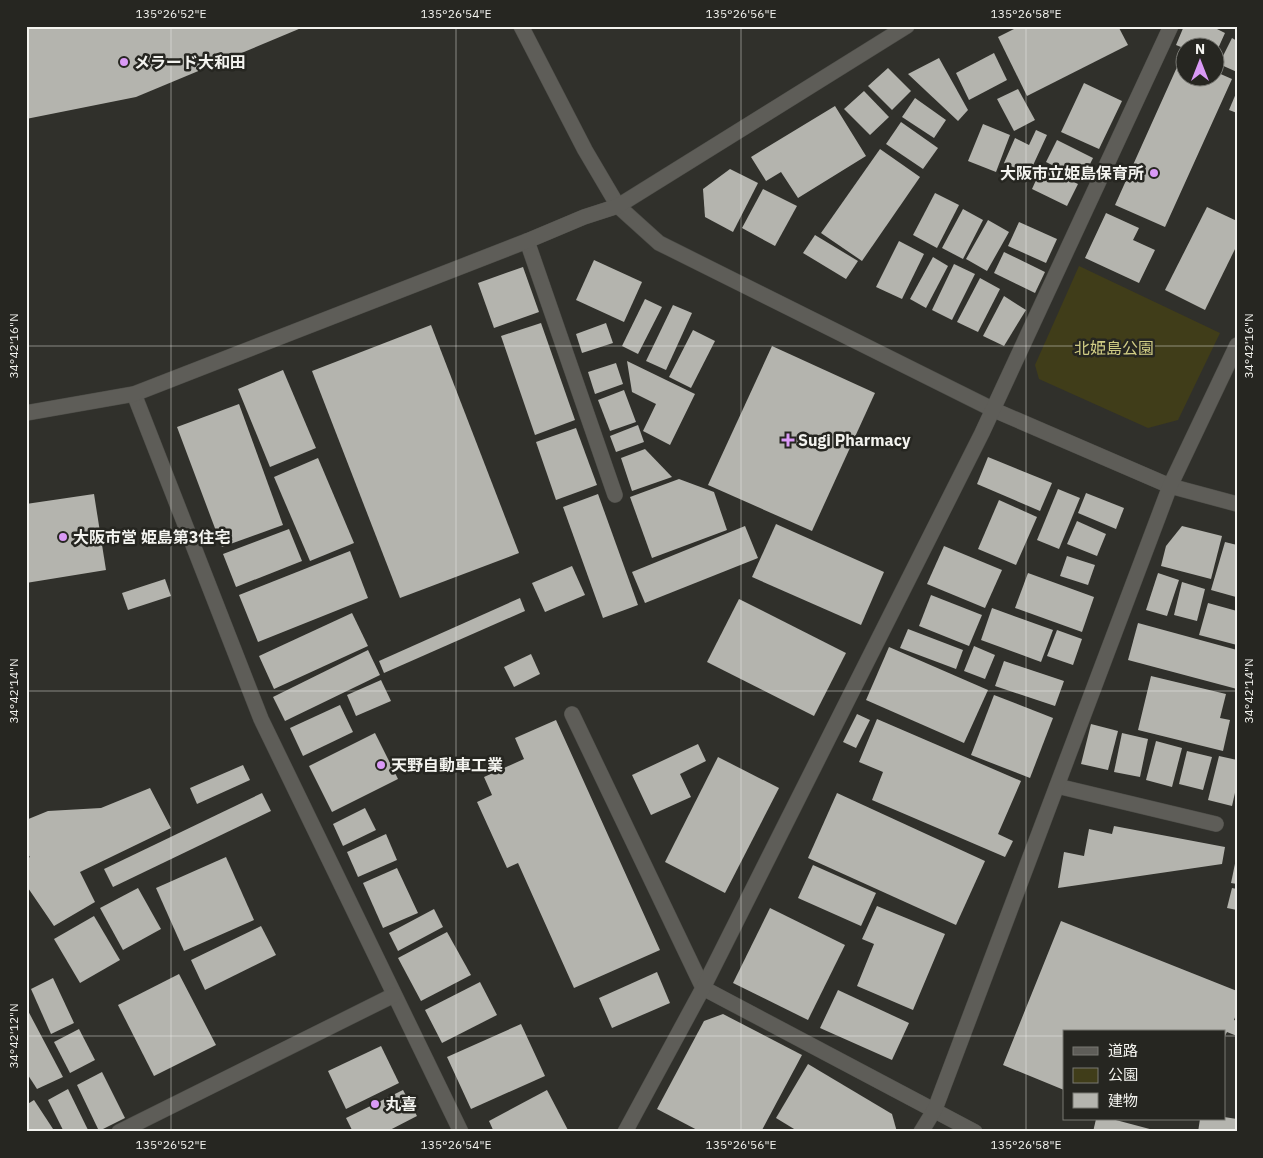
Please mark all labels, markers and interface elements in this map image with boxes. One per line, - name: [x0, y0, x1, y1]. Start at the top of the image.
- text: 135°26'52"E: [136, 6, 206, 21]
- text: 135°26'54"E: [421, 6, 491, 21]
- text: 135°26'56"E: [706, 6, 776, 21]
- text: 135°26'58"E: [991, 6, 1061, 21]
- north arrow: [1176, 38, 1226, 88]
- text: N: [1195, 40, 1205, 58]
- place label: メラード大和田: [134, 52, 246, 72]
- marker: メラード大和田: [118, 56, 130, 68]
- place label: 大阪市立姫島保育所: [1000, 163, 1144, 183]
- marker: 大阪市立姫島保育所: [1148, 167, 1160, 179]
- text: 34°42'16"N: [6, 313, 21, 379]
- text: 34°42'16"N: [1241, 313, 1256, 379]
- park label: 北姫島公園: [1074, 338, 1154, 358]
- place label: Sugi Pharmacy: [798, 430, 911, 450]
- marker: Sugi Pharmacy: [782, 434, 794, 446]
- place label: 大阪市営 姫島第3住宅: [73, 527, 230, 547]
- marker: 大阪市営 姫島第3住宅: [57, 531, 69, 543]
- text: 34°42'14"N: [6, 658, 21, 724]
- text: 34°42'14"N: [1241, 658, 1256, 724]
- place label: 天野自動車工業: [391, 755, 503, 775]
- marker: 天野自動車工業: [375, 759, 387, 771]
- text: 34°42'12"N: [6, 1003, 21, 1069]
- legend: [1063, 1030, 1226, 1120]
- text: 道路: [1108, 1041, 1138, 1060]
- text: 公園: [1108, 1065, 1138, 1084]
- text: 建物: [1108, 1091, 1138, 1110]
- place label: 丸喜: [385, 1094, 417, 1114]
- marker: 丸喜: [369, 1098, 381, 1110]
- text: 135°26'52"E: [136, 1137, 206, 1152]
- text: 135°26'54"E: [421, 1137, 491, 1152]
- text: 135°26'56"E: [706, 1137, 776, 1152]
- text: 135°26'58"E: [991, 1137, 1061, 1152]

